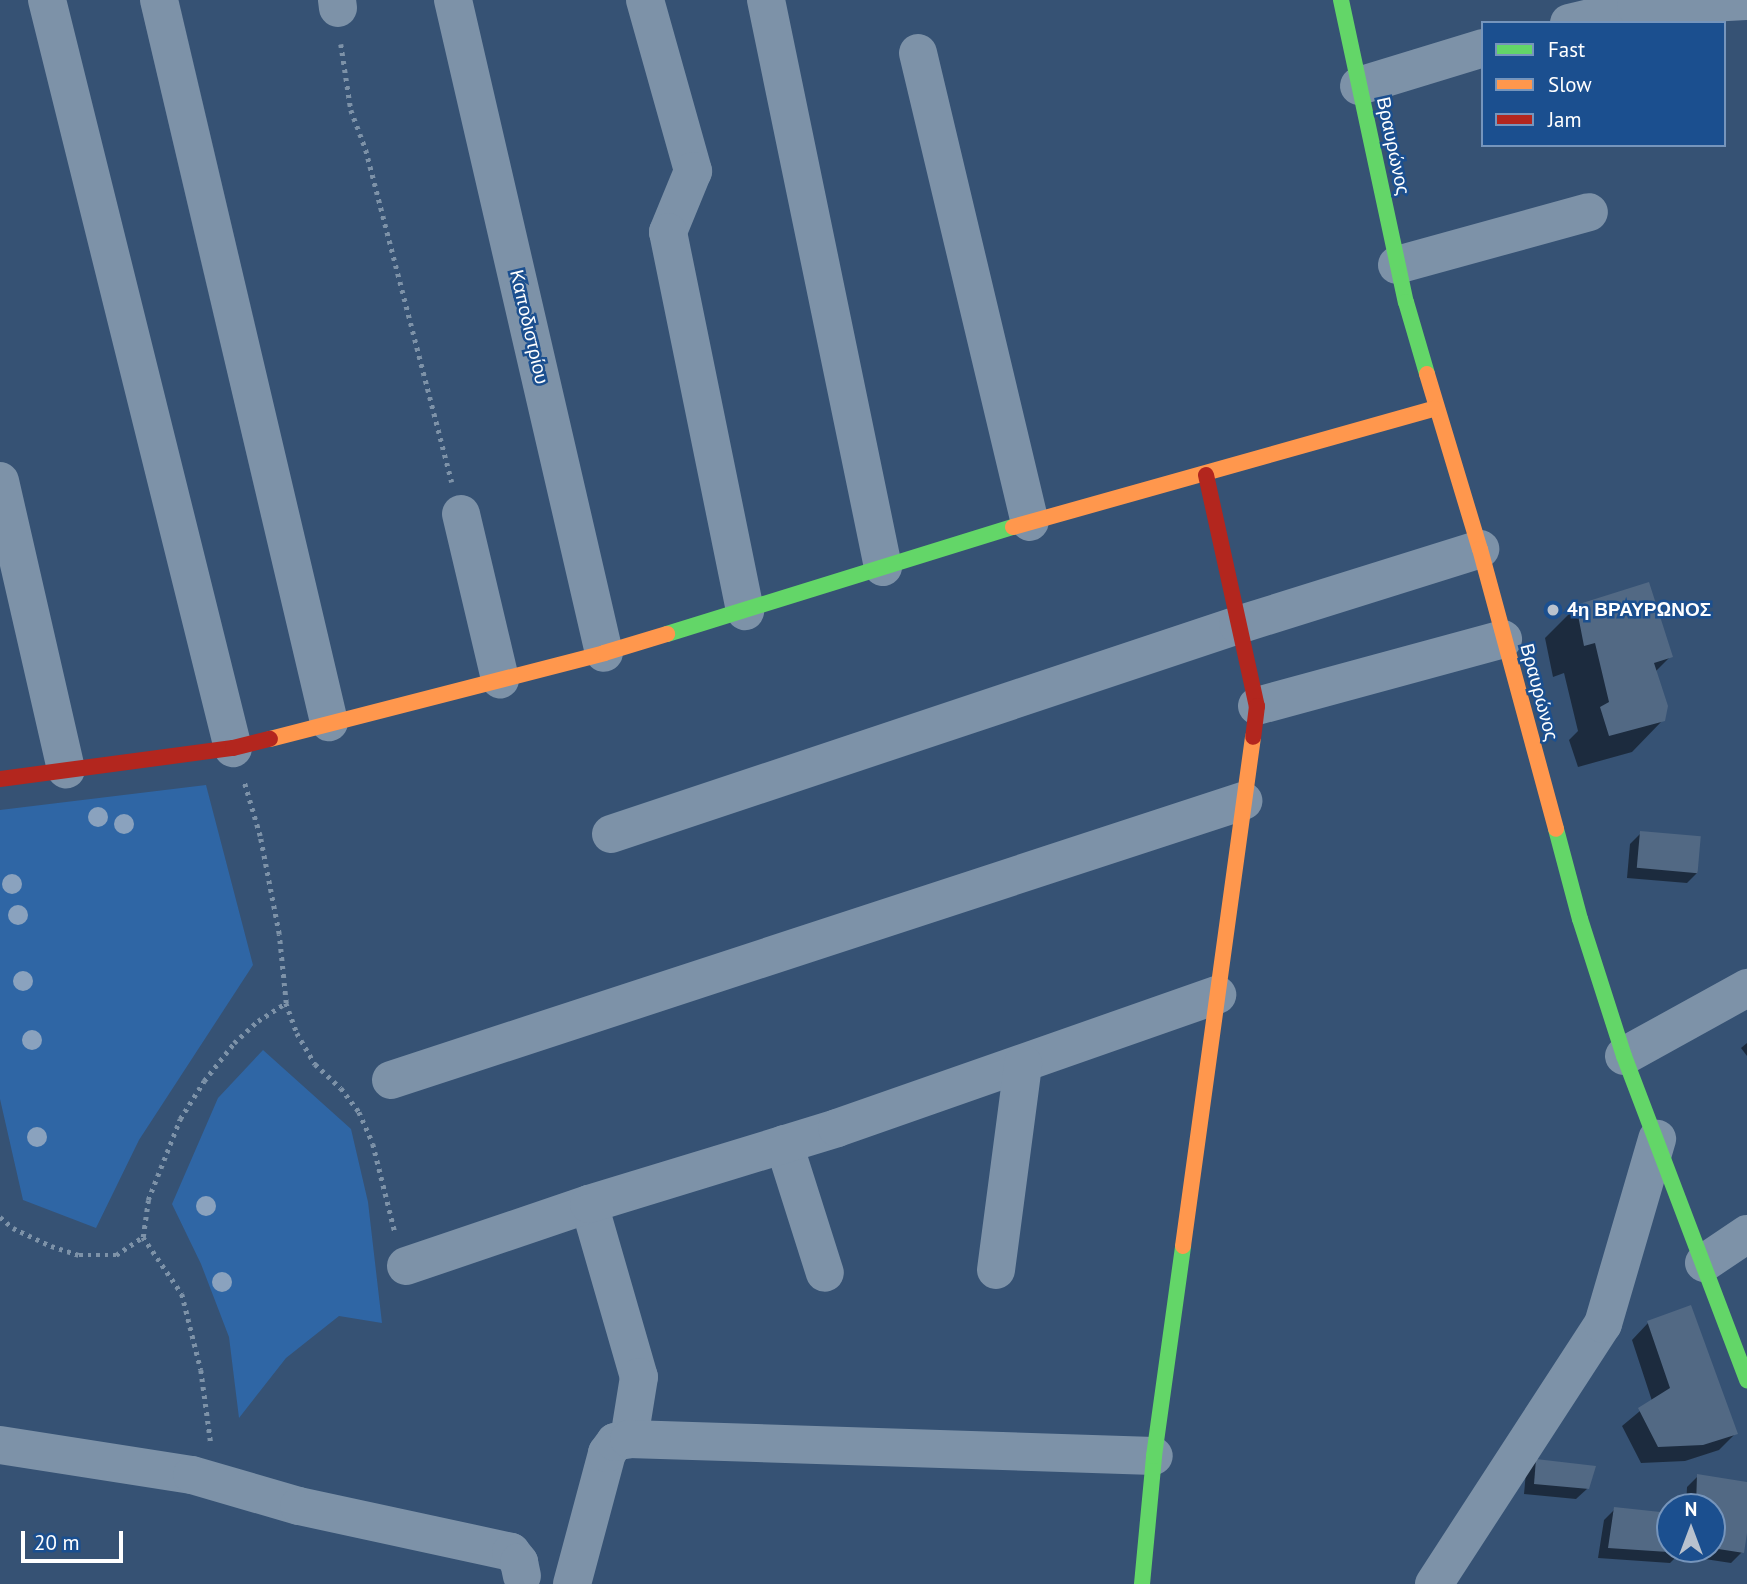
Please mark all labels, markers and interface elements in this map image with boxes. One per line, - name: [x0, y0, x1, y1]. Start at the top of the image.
- legend: [1481, 21, 1726, 147]
- text: Fast: [1548, 36, 1585, 63]
- text: Slow: [1548, 71, 1592, 98]
- street label: Βραυρώνος: [1371, 95, 1415, 197]
- text: Jam: [1548, 106, 1582, 133]
- street label: Καποδιστρίου: [505, 268, 553, 386]
- place label: 4η ΒΡΑΥΡΩΝΟΣ: [1567, 599, 1711, 621]
- marker: 4η ΒΡΑΥΡΩΝΟΣ: [1545, 602, 1561, 618]
- street label: Βραυρώνος: [1515, 641, 1563, 743]
- north arrow: [1656, 1493, 1726, 1563]
- text: N: [1685, 1497, 1697, 1521]
- scale bar: [24, 1518, 126, 1562]
- text: 20 m: [34, 1529, 80, 1556]

